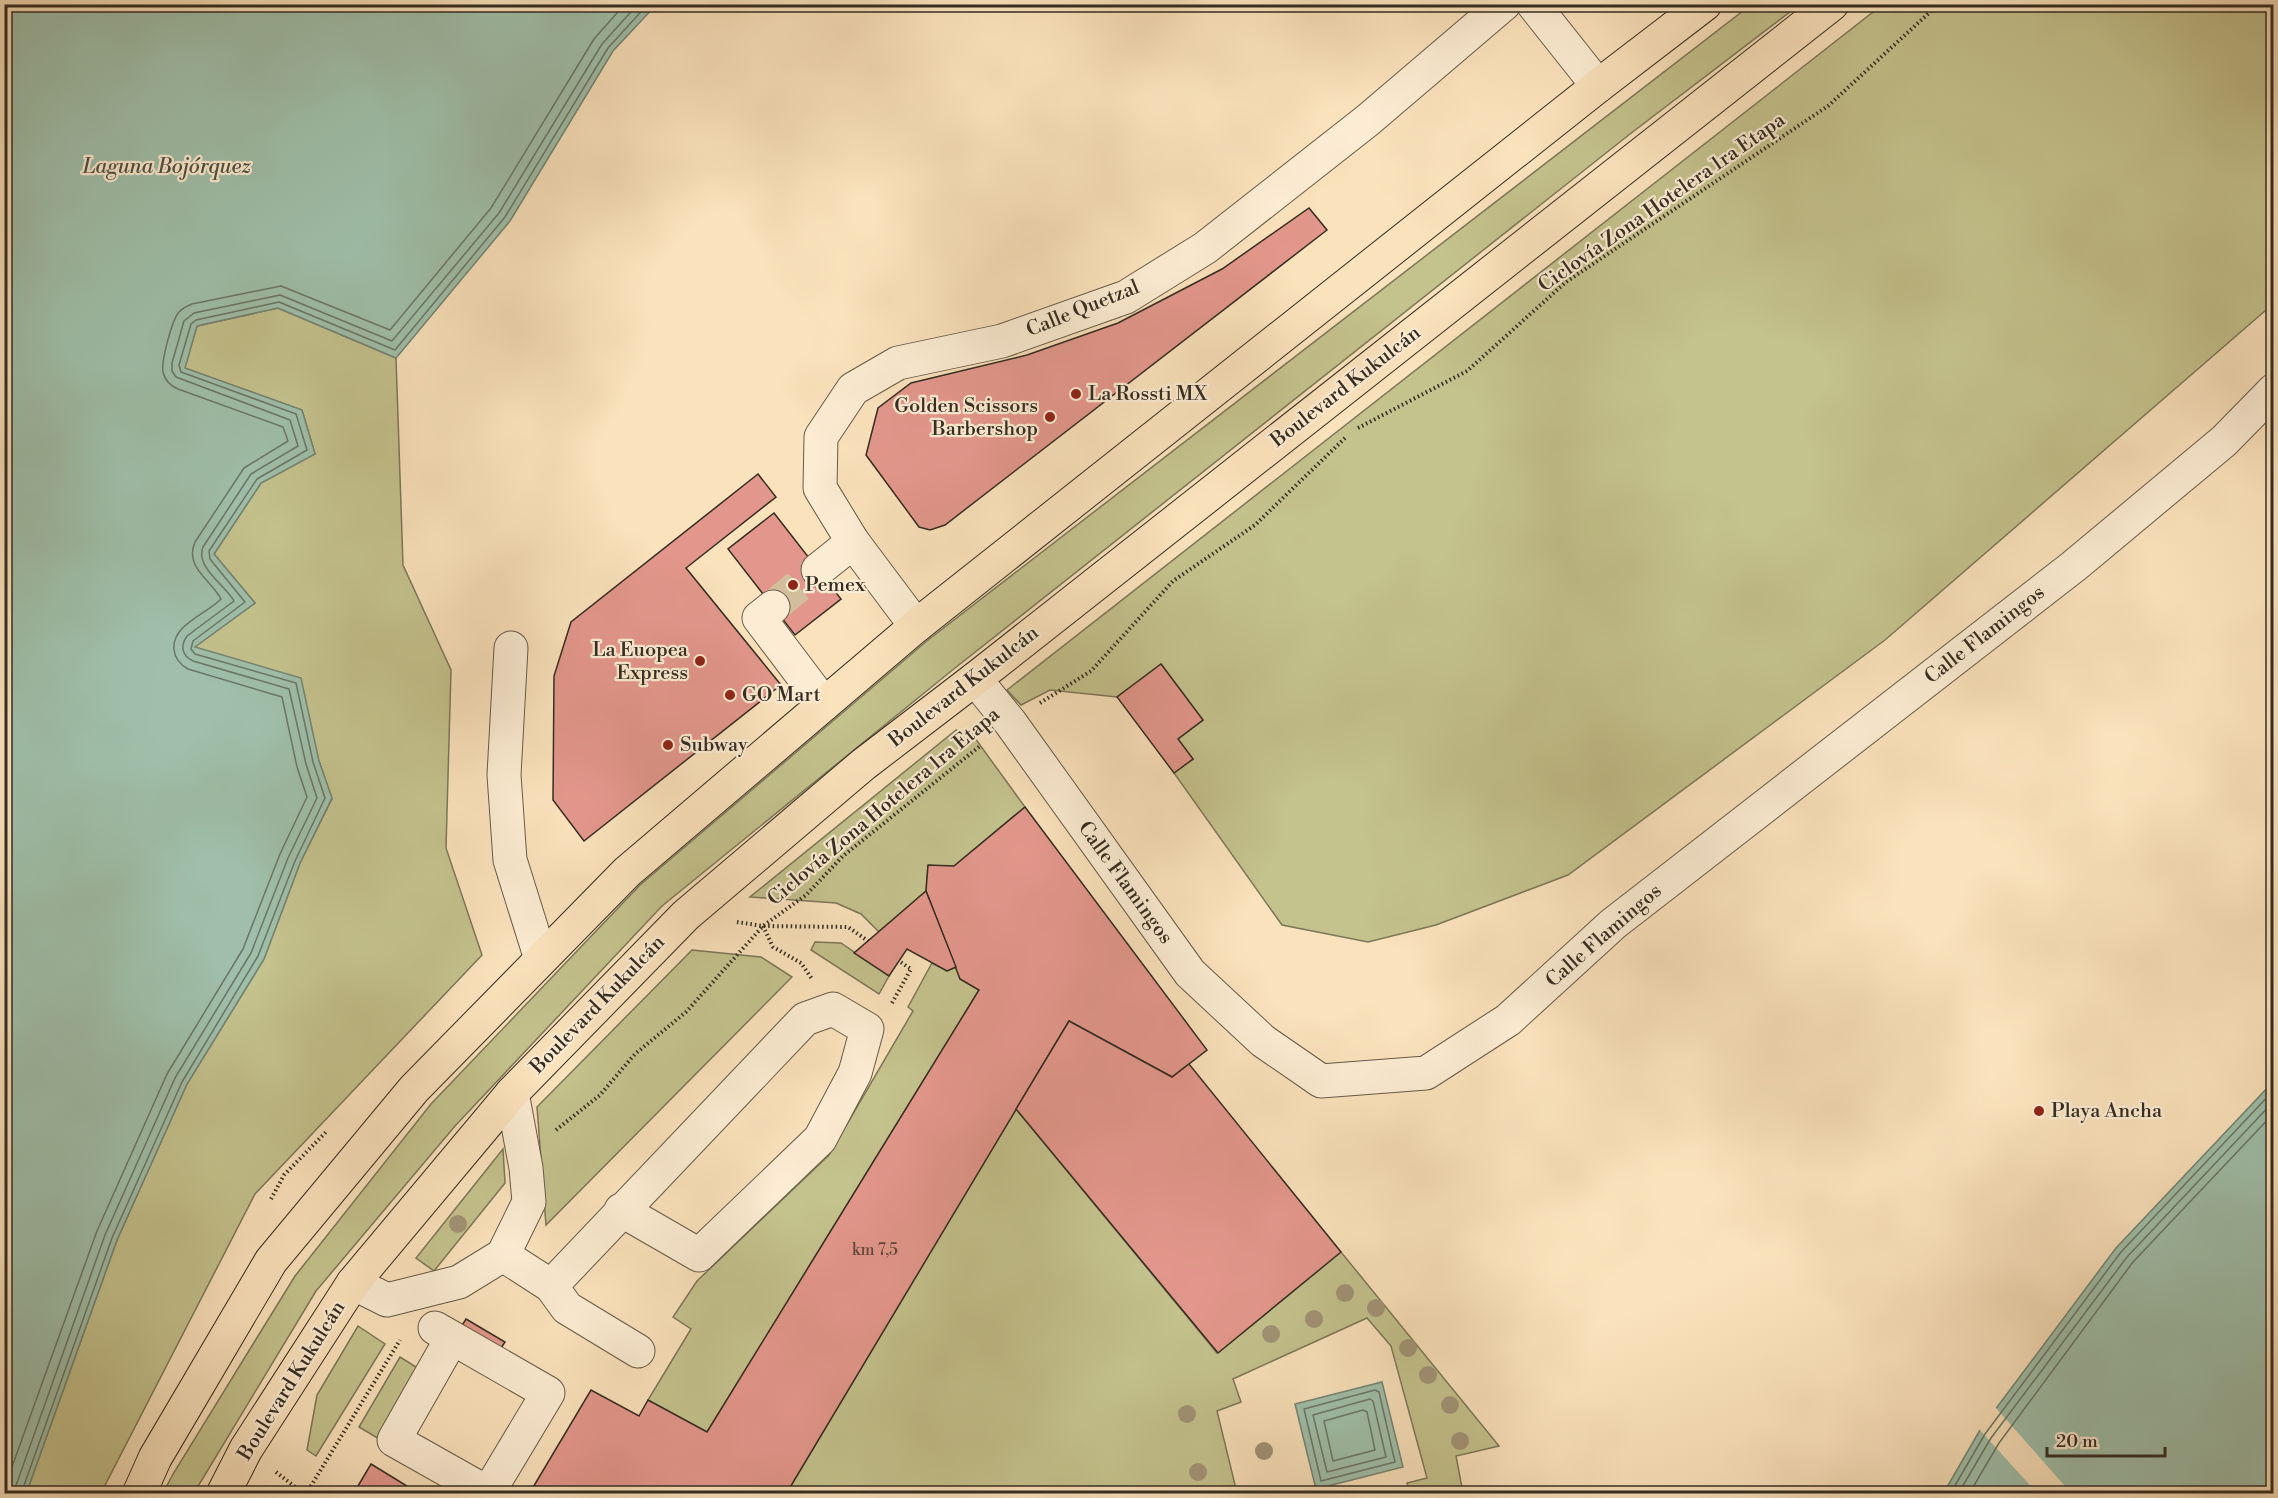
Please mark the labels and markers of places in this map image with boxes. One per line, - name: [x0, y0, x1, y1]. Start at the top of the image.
- place label: La Rossti MX: [1088, 382, 1208, 407]
- marker: La Rossti MX: [1069, 387, 1083, 401]
- place label: Golden Scissors Barbershop: [894, 394, 1038, 442]
- marker: Golden Scissors Barbershop: [1043, 410, 1057, 424]
- place label: Pemex: [805, 573, 866, 598]
- marker: Pemex: [786, 578, 800, 592]
- place label: La Euopea Express: [592, 638, 689, 686]
- marker: La Euopea Express: [693, 654, 707, 668]
- place label: GO Mart: [742, 683, 821, 708]
- marker: GO Mart: [723, 688, 737, 702]
- place label: Subway: [680, 733, 748, 758]
- marker: Subway: [661, 738, 675, 752]
- place label: Playa Ancha: [2051, 1099, 2163, 1124]
- marker: Playa Ancha: [2032, 1104, 2046, 1118]

